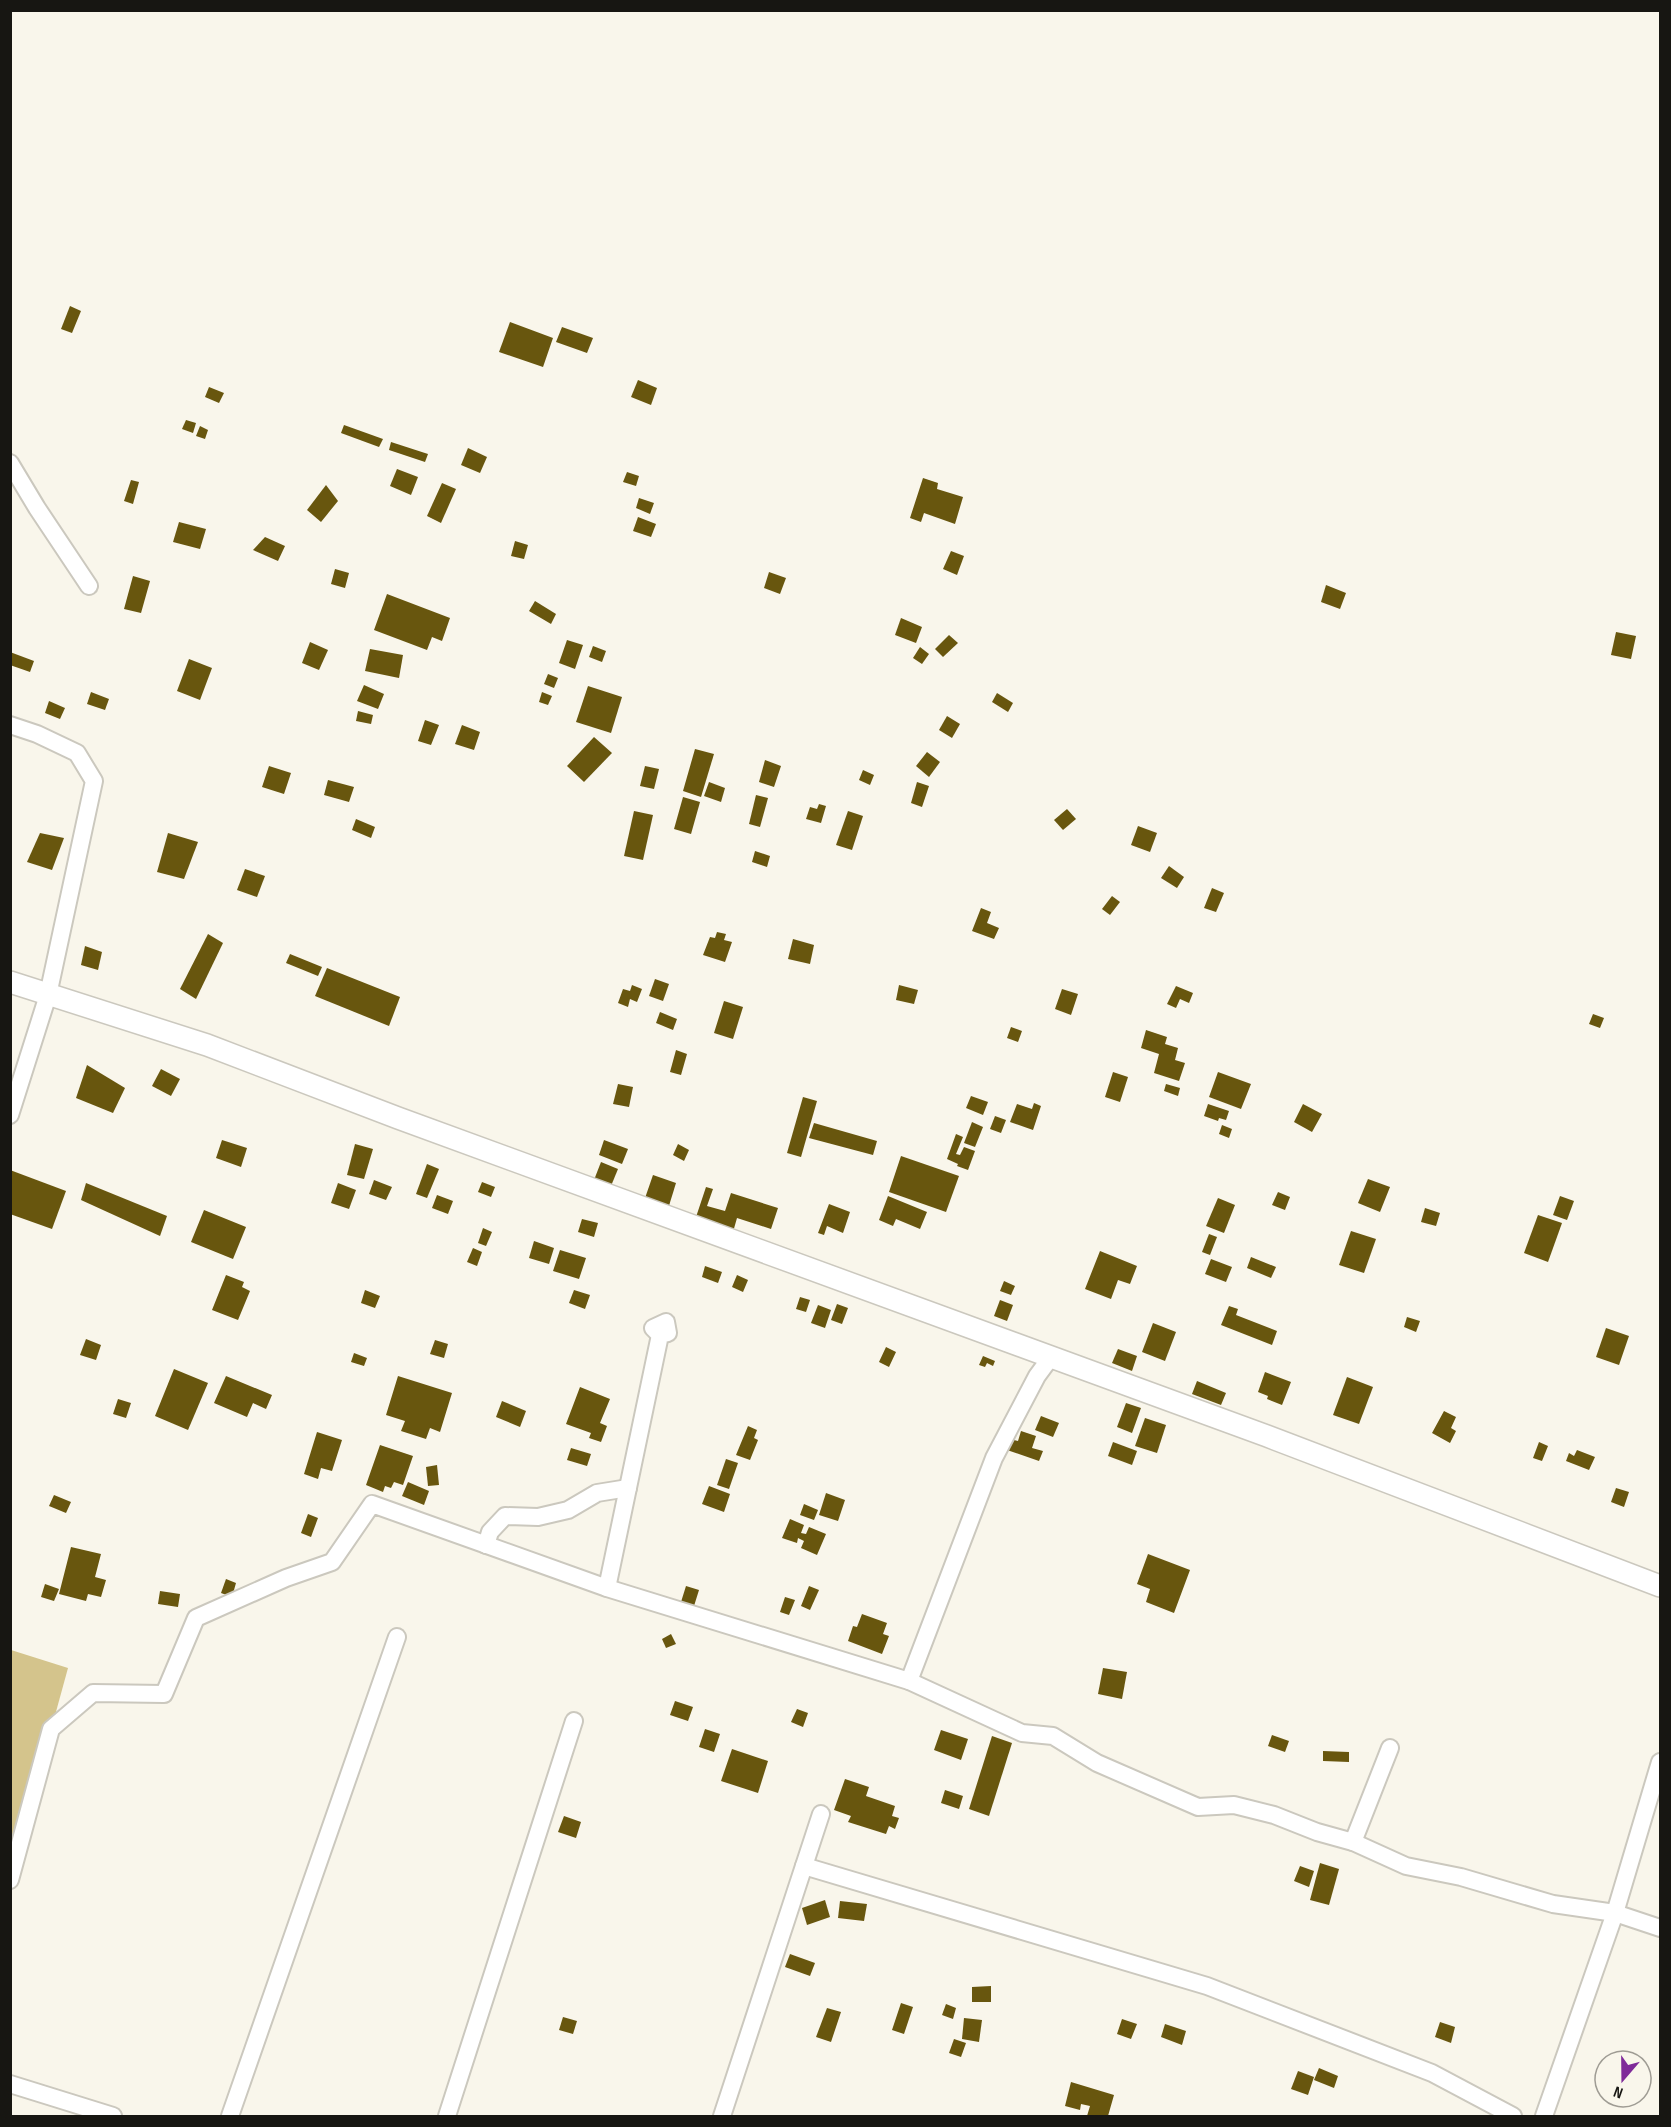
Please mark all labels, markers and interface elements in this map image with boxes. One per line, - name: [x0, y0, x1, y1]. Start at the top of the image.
- north arrow: [1593, 2049, 1653, 2109]
- text: N: [1611, 2081, 1626, 2102]

